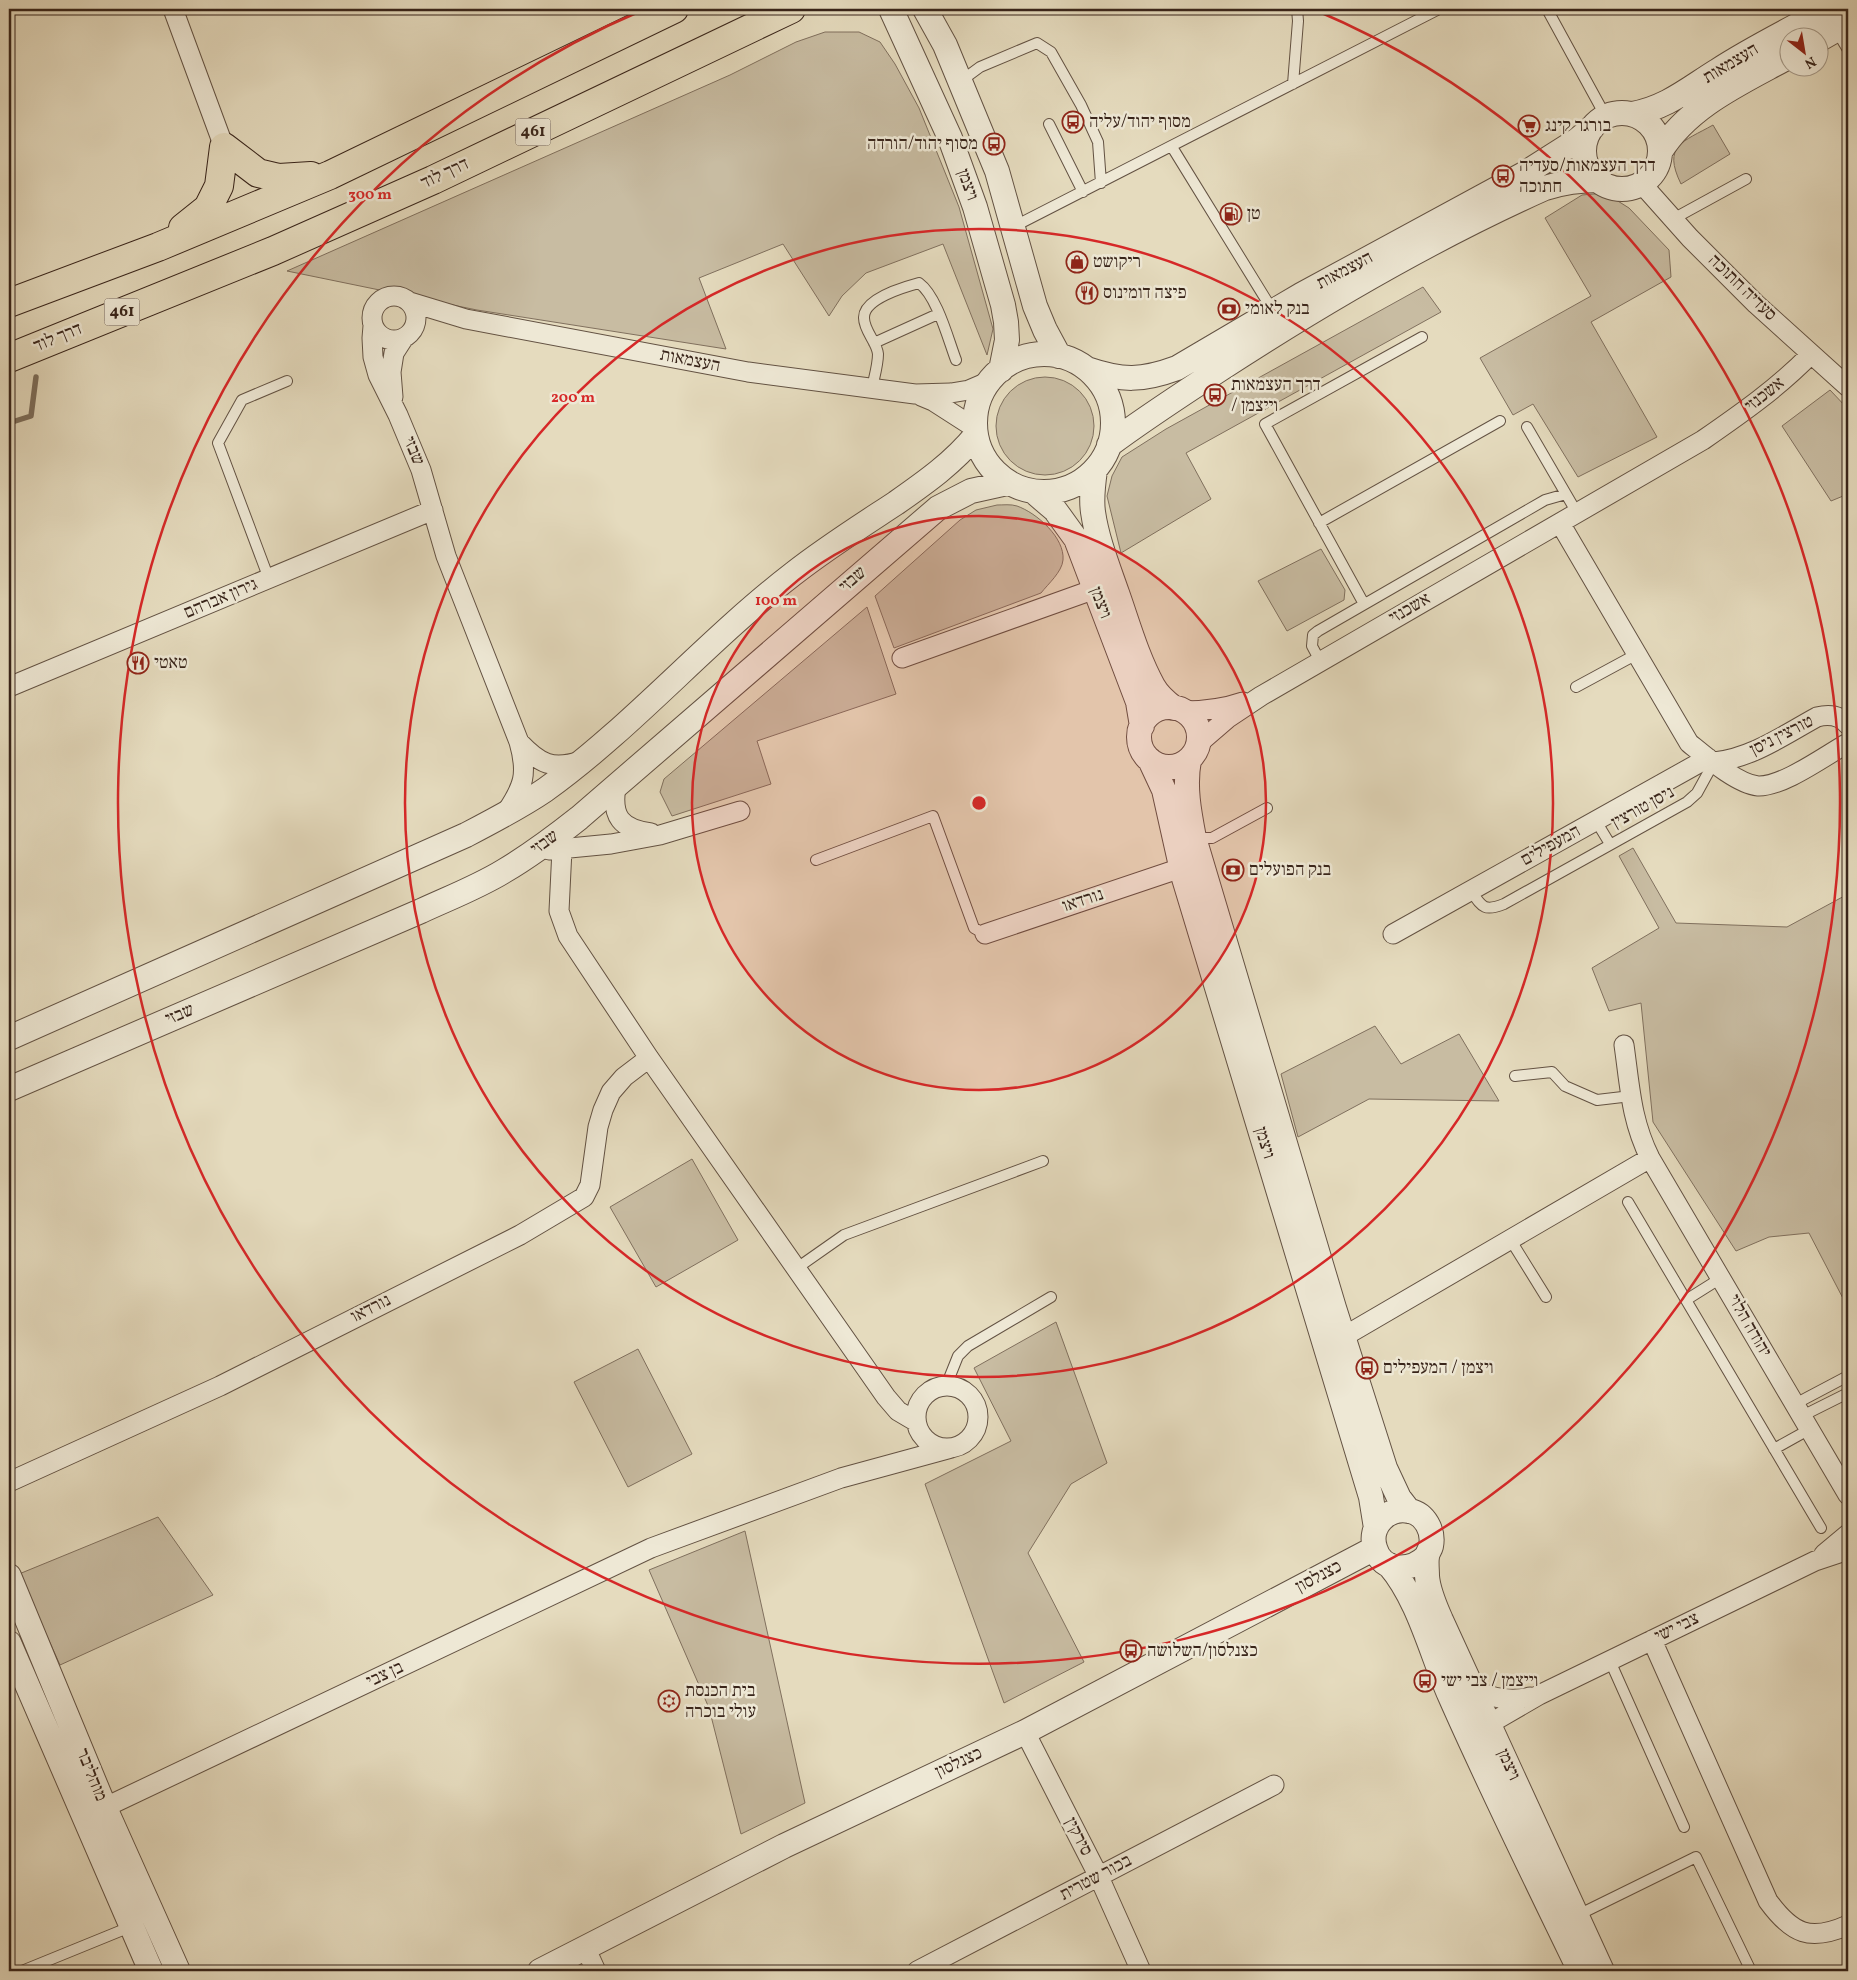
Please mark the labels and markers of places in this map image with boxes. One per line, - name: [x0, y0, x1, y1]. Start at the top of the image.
- bus stop icon: מסוף יהוד/עליה: [1061, 110, 1085, 134]
- place label: מסוף יהוד/עליה: [1089, 110, 1191, 135]
- supermarket icon: בורגר קינג: [1517, 114, 1541, 138]
- place label: בורגר קינג: [1545, 114, 1611, 139]
- place label: מסוף יהוד/הורדה: [867, 132, 978, 157]
- bus stop icon: מסוף יהוד/הורדה: [982, 132, 1006, 156]
- place label: דרך העצמאות/סעדיה חתוכה: [1519, 154, 1656, 200]
- bus stop icon: דרך העצמאות/סעדיה חתוכה: [1491, 164, 1515, 188]
- fuel station icon: טן: [1219, 202, 1243, 226]
- place label: טן: [1247, 202, 1261, 227]
- shop icon: ריקושט: [1065, 250, 1089, 274]
- place label: ריקושט: [1093, 250, 1141, 275]
- restaurant icon: פיצה דומינוס: [1075, 281, 1099, 305]
- place label: פיצה דומינוס: [1103, 281, 1186, 306]
- bank icon: בנק לאומי: [1217, 297, 1241, 321]
- place label: בנק לאומי: [1245, 297, 1310, 322]
- place label: דרך העצמאות / וייצמן: [1231, 373, 1321, 419]
- bus stop icon: דרך העצמאות / וייצמן: [1203, 383, 1227, 407]
- restaurant icon: טאטי: [126, 651, 150, 675]
- place label: טאטי: [154, 651, 188, 676]
- centre of rings: [970, 794, 988, 812]
- bank icon: בנק הפועלים: [1221, 858, 1245, 882]
- place label: בנק הפועלים: [1249, 858, 1332, 883]
- bus stop icon: ויצמן / המעפילים: [1355, 1356, 1379, 1380]
- place label: ויצמן / המעפילים: [1383, 1356, 1494, 1381]
- bus stop icon: כצנלסון/השלושה: [1119, 1639, 1143, 1663]
- place label: כצנלסון/השלושה: [1147, 1639, 1258, 1664]
- bus stop icon: וייצמן / צבי ישי: [1413, 1669, 1437, 1693]
- place label: וייצמן / צבי ישי: [1441, 1669, 1539, 1694]
- place label: בית הכנסת עולי בוכרה: [685, 1679, 756, 1725]
- synagogue icon: בית הכנסת עולי בוכרה: [657, 1689, 681, 1713]

